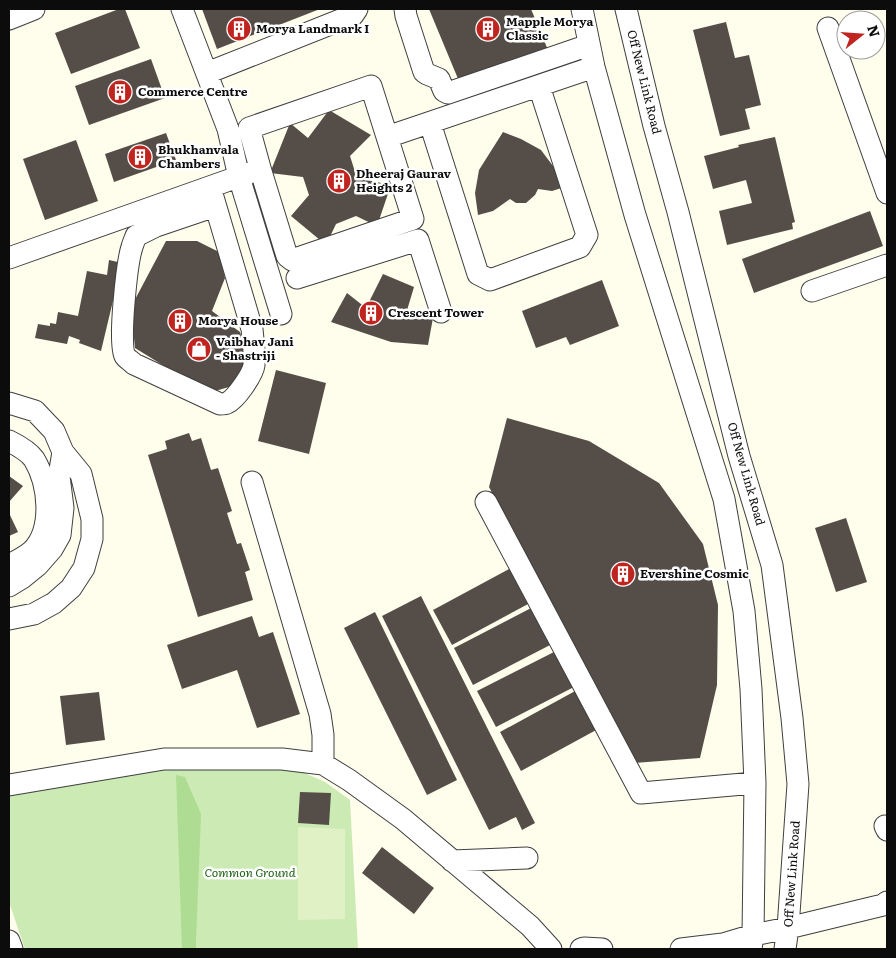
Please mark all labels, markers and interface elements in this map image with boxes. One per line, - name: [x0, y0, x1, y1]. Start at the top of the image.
- north arrow: [836, 10, 886, 60]
- place label: Mapple Morya Classic: [506, 12, 593, 44]
- building icon: Morya Landmark I: [226, 16, 252, 42]
- building icon: Mapple Morya Classic: [475, 16, 501, 42]
- place label: Morya Landmark I: [256, 19, 369, 37]
- text: N: [863, 22, 886, 40]
- street label: Off New Link Road: [623, 28, 667, 136]
- building icon: Commerce Centre: [107, 79, 133, 105]
- place label: Commerce Centre: [138, 82, 248, 100]
- place label: Bhukhanvala Chambers: [158, 140, 239, 172]
- building icon: Bhukhanvala Chambers: [127, 144, 153, 170]
- place label: Dheeraj Gaurav Heights 2: [356, 164, 452, 196]
- building icon: Dheeraj Gaurav Heights 2: [326, 168, 352, 194]
- building icon: Crescent Tower: [358, 300, 384, 326]
- place label: Crescent Tower: [388, 303, 484, 321]
- building icon: Morya House: [167, 308, 193, 334]
- place label: Morya House: [198, 311, 279, 329]
- place label: Vaibhav Jani - Shastriji: [216, 332, 294, 364]
- shop icon: Vaibhav Jani - Shastriji: [186, 336, 212, 362]
- street label: Off New Link Road: [724, 420, 771, 528]
- building icon: Evershine Cosmic: [610, 561, 636, 587]
- place label: Evershine Cosmic: [640, 564, 749, 582]
- street label: Off New Link Road: [778, 819, 804, 928]
- park label: Common Ground: [204, 863, 296, 881]

